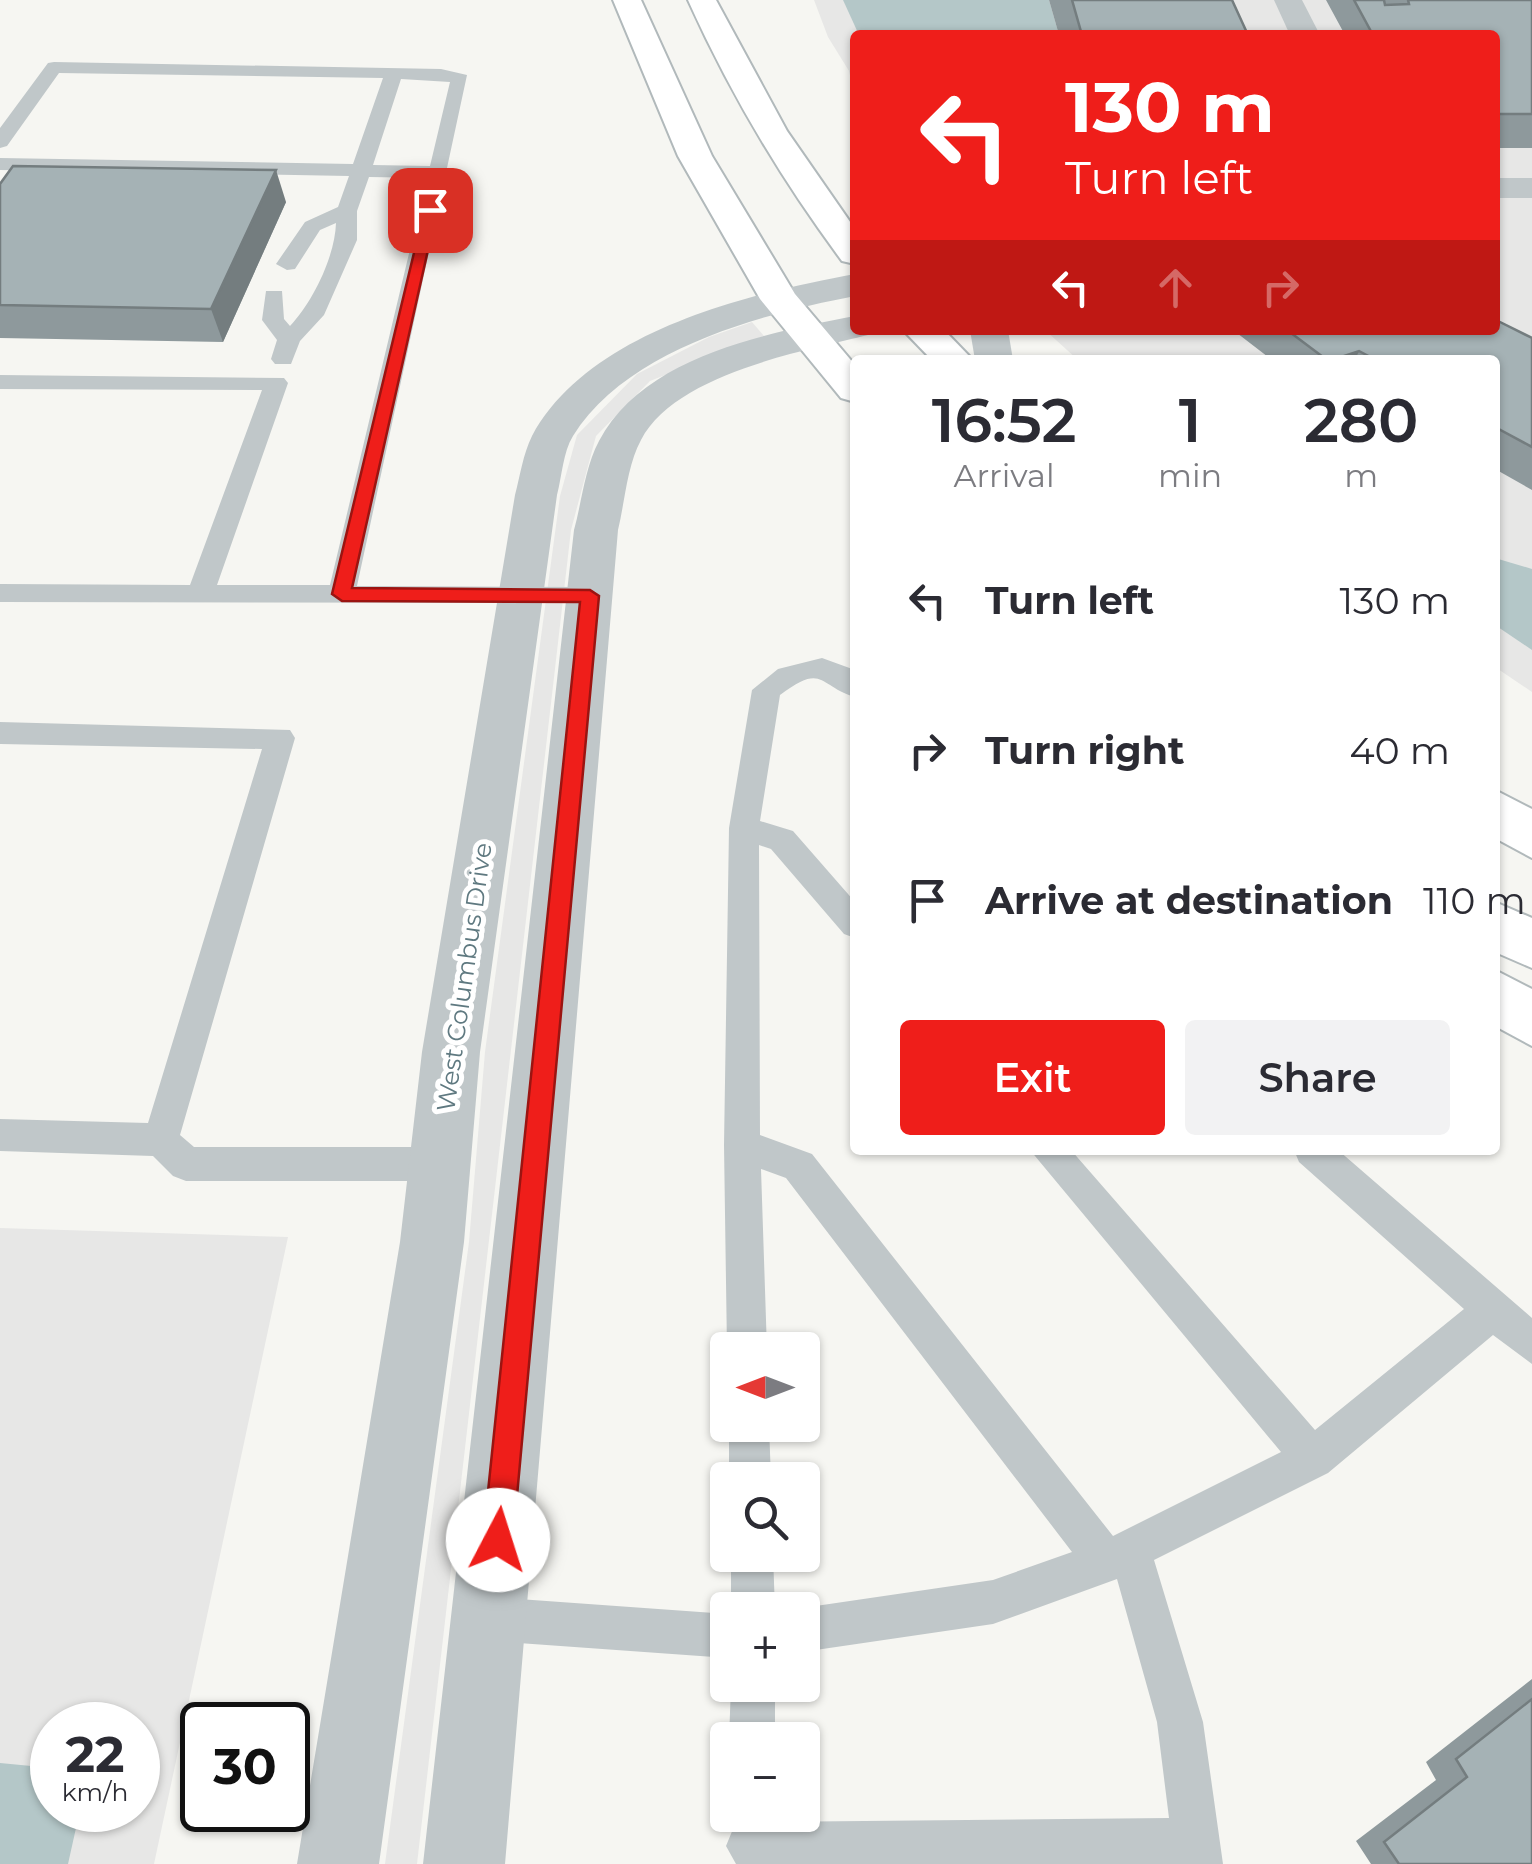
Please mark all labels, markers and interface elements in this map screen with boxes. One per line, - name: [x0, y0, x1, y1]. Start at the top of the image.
- text: 130 m: [1065, 64, 1275, 150]
- icon: left: [900, 70, 1030, 200]
- text: Turn left: [1065, 150, 1253, 205]
- pin: [388, 168, 473, 253]
- icon: arrive: [403, 183, 458, 238]
- icon: left: [1043, 260, 1098, 315]
- icon: ahead: [1148, 260, 1203, 315]
- icon: right: [1253, 260, 1308, 315]
- text: 16:52: [932, 384, 1076, 457]
- text: 1: [1179, 384, 1202, 457]
- text: 280: [1304, 384, 1418, 457]
- text: Arrival: [954, 456, 1055, 495]
- text: min: [1158, 456, 1222, 495]
- text: m: [1344, 456, 1378, 495]
- icon: left: [900, 573, 955, 628]
- text: Turn left: [985, 577, 1154, 624]
- text: 130 m: [1339, 577, 1450, 624]
- icon: right: [900, 723, 955, 778]
- text: Turn right: [985, 727, 1184, 774]
- text: 40 m: [1349, 727, 1450, 774]
- street label: West Columbus Drive: [430, 841, 498, 1113]
- icon: arrive: [900, 873, 955, 928]
- text: Arrive at destination: [985, 877, 1393, 924]
- text: 110 m: [1423, 877, 1526, 924]
- button: Exit: [900, 1020, 1165, 1135]
- button: Share: [1185, 1020, 1450, 1135]
- north arrow: [710, 1332, 820, 1442]
- map controls: [710, 1332, 820, 1832]
- button: search: [710, 1462, 820, 1572]
- position arrow: [446, 1488, 550, 1592]
- button: +: [710, 1592, 820, 1702]
- speed limit sign: 30: [180, 1702, 310, 1832]
- button: −: [710, 1722, 820, 1832]
- text: 22: [66, 1724, 125, 1785]
- text: km/h: [62, 1777, 128, 1807]

